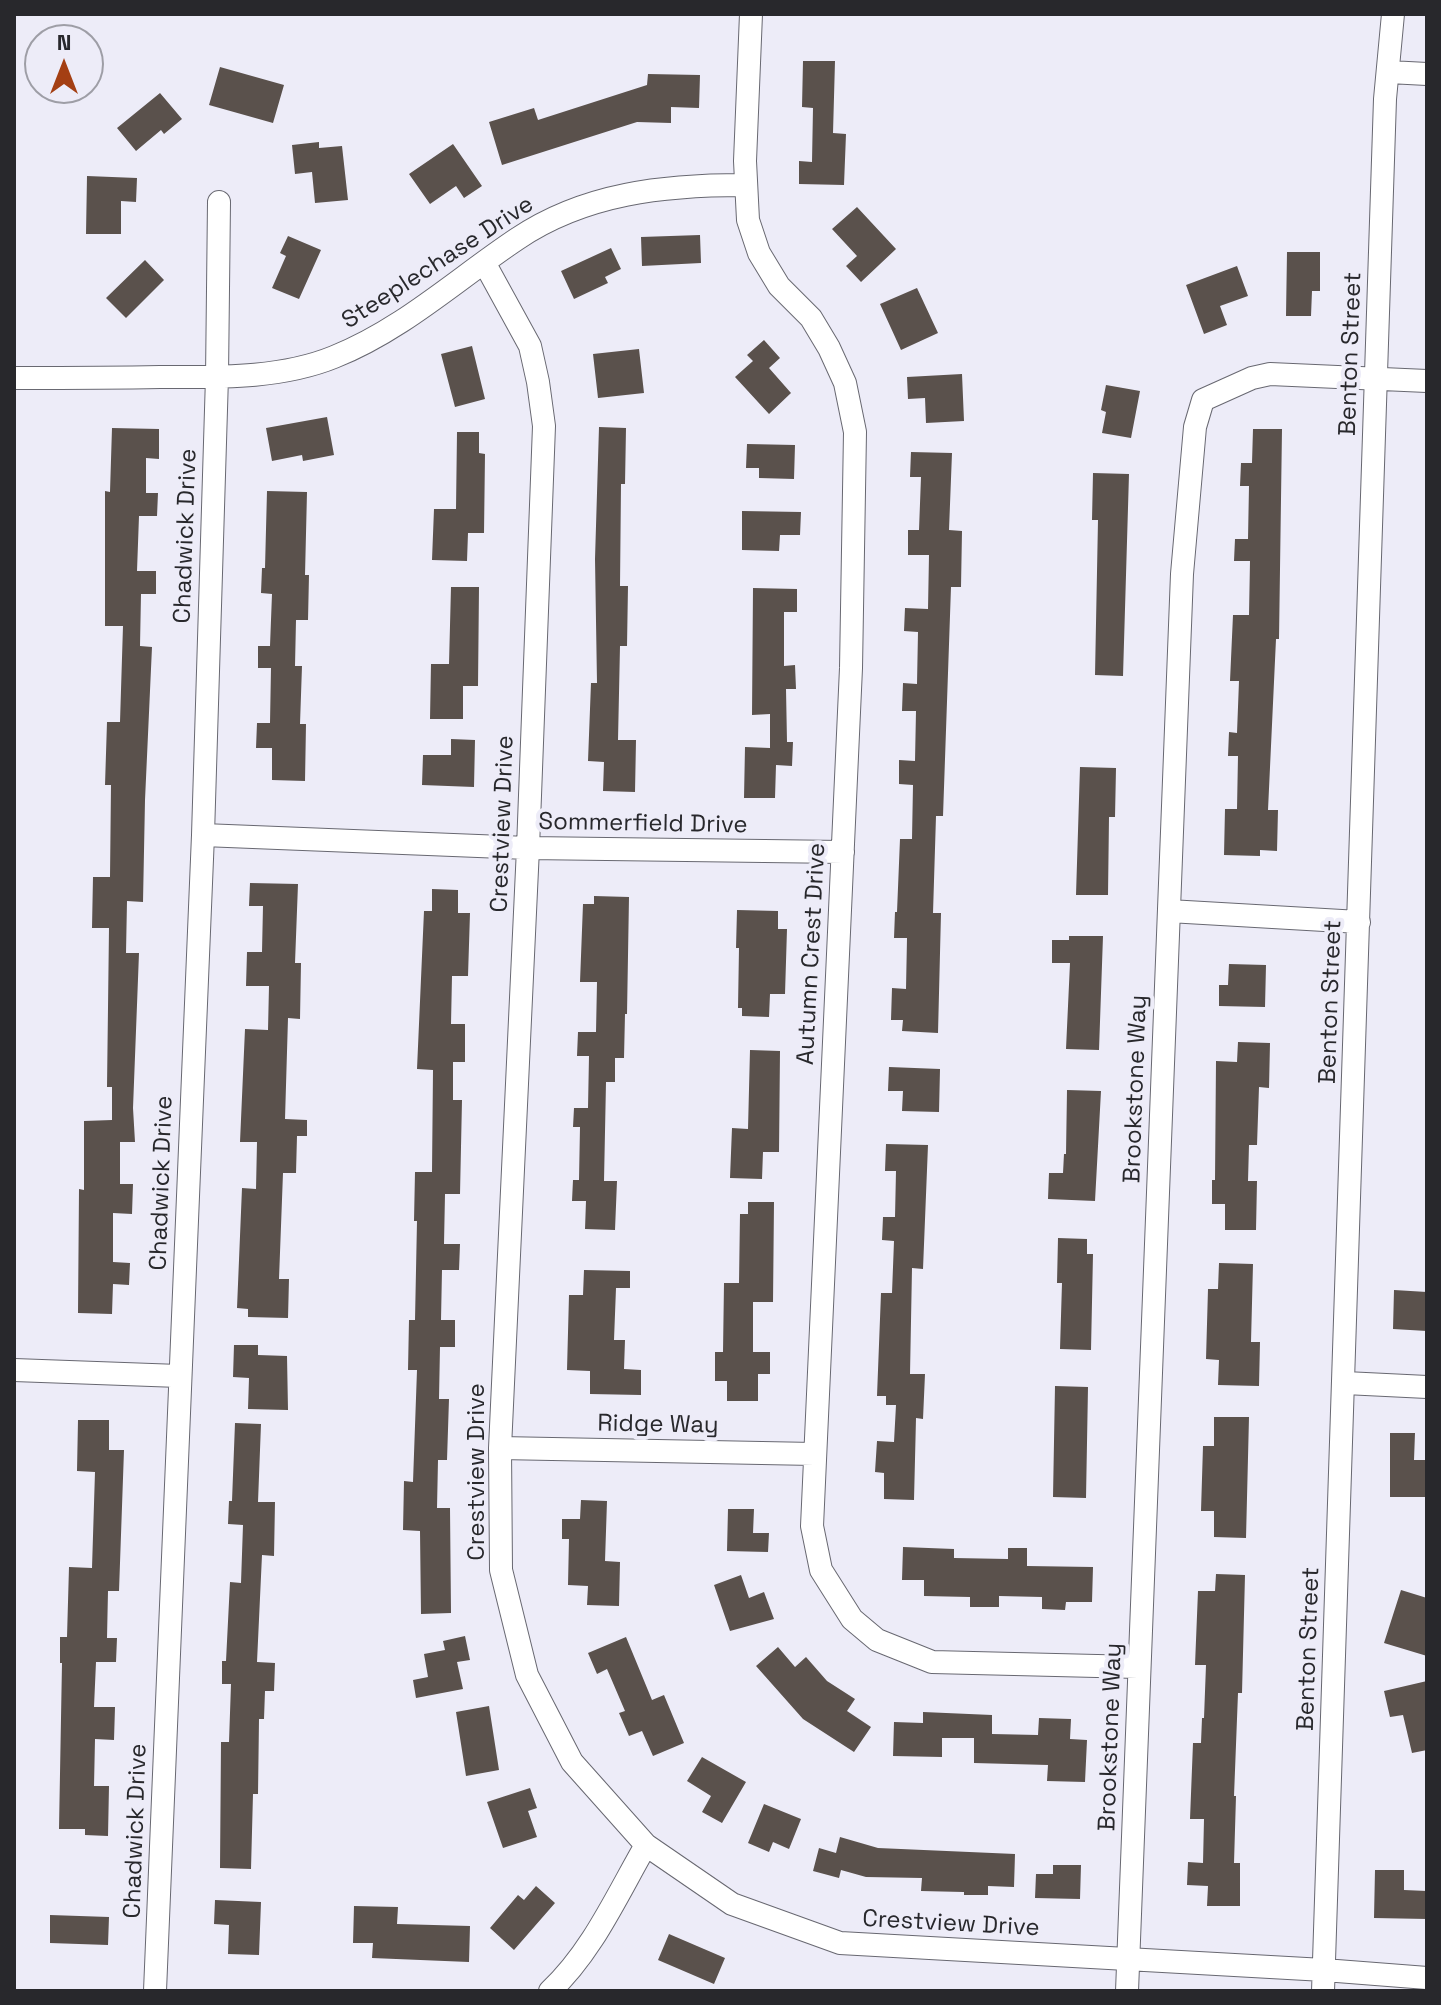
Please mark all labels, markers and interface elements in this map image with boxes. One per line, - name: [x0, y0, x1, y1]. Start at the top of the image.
- north arrow: [24, 24, 104, 104]
- text: N: [57, 28, 71, 56]
- street label: Steeplechase Drive: [337, 190, 539, 336]
- street label: Benton Street: [1334, 271, 1368, 437]
- street label: Chadwick Drive: [169, 448, 203, 624]
- street label: Crestview Drive: [486, 735, 520, 913]
- street label: Sommerfield Drive: [538, 808, 748, 840]
- street label: Autumn Crest Drive: [792, 842, 832, 1066]
- street label: Benton Street: [1314, 919, 1348, 1085]
- street label: Brookstone Way: [1118, 994, 1154, 1184]
- street label: Chadwick Drive: [145, 1095, 179, 1271]
- street label: Crestview Drive: [463, 1383, 491, 1561]
- street label: Ridge Way: [597, 1410, 719, 1440]
- street label: Benton Street: [1292, 1566, 1326, 1732]
- street label: Brookstone Way: [1093, 1642, 1129, 1832]
- street label: Chadwick Drive: [119, 1743, 153, 1919]
- street label: Crestview Drive: [862, 1905, 1040, 1943]

